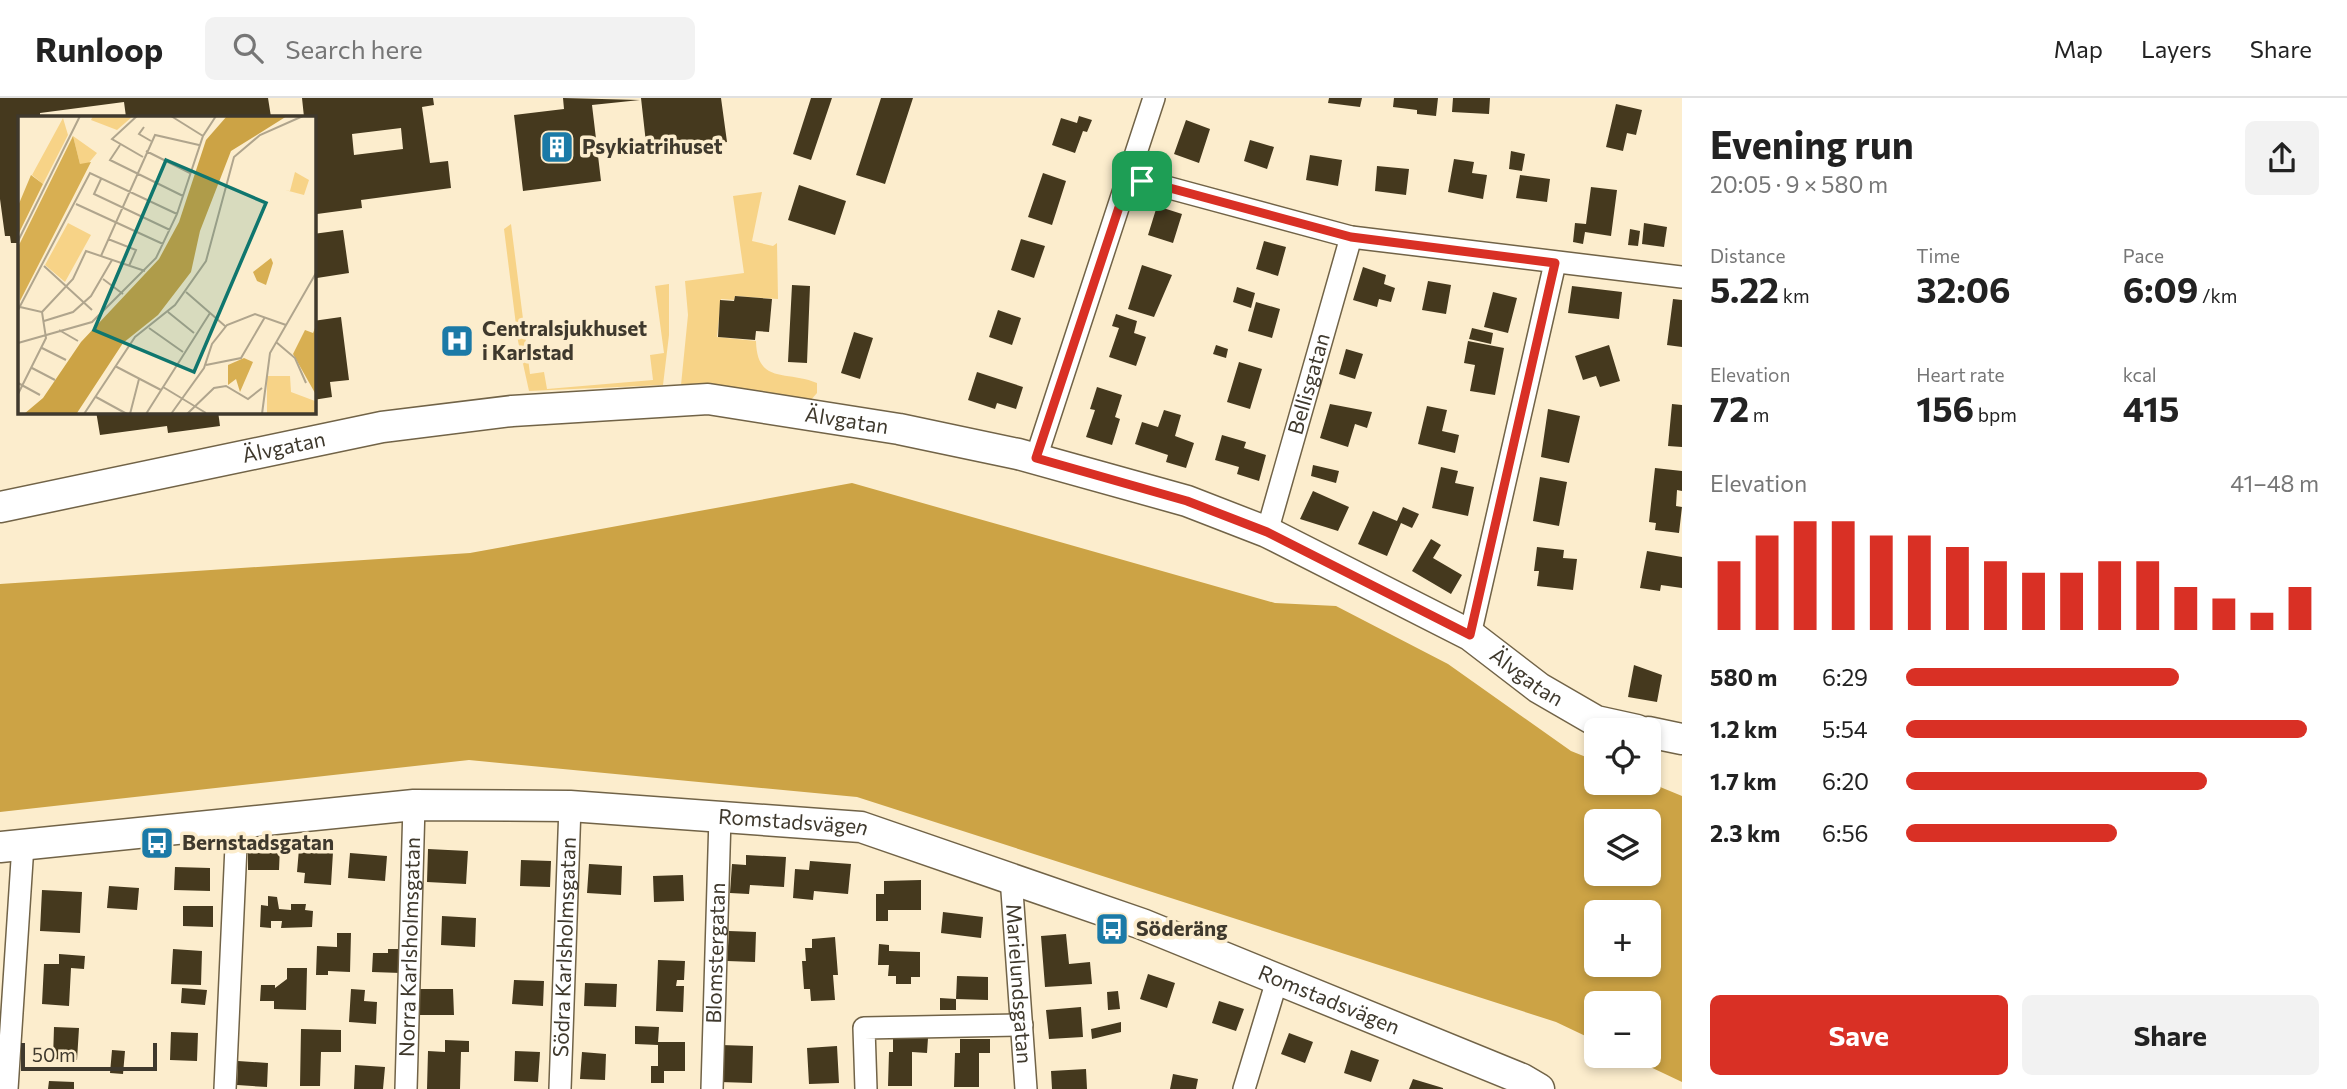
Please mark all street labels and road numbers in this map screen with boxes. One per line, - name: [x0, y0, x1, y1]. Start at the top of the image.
- street label: Bellisgatan: [1281, 330, 1334, 437]
- street label: Älvgatan: [803, 400, 890, 438]
- street label: Älvgatan: [240, 425, 327, 467]
- street label: Älvgatan: [1486, 641, 1568, 710]
- street label: Romstadsvägen: [717, 803, 873, 840]
- street label: Södra Karlsholmsgatan: [547, 836, 580, 1058]
- street label: Norra Karlsholmsgatan: [393, 837, 424, 1057]
- street label: Blomstergatan: [700, 882, 729, 1024]
- street label: Marielundsgatan: [1002, 903, 1038, 1065]
- street label: Romstadsvägen: [1255, 959, 1404, 1039]

